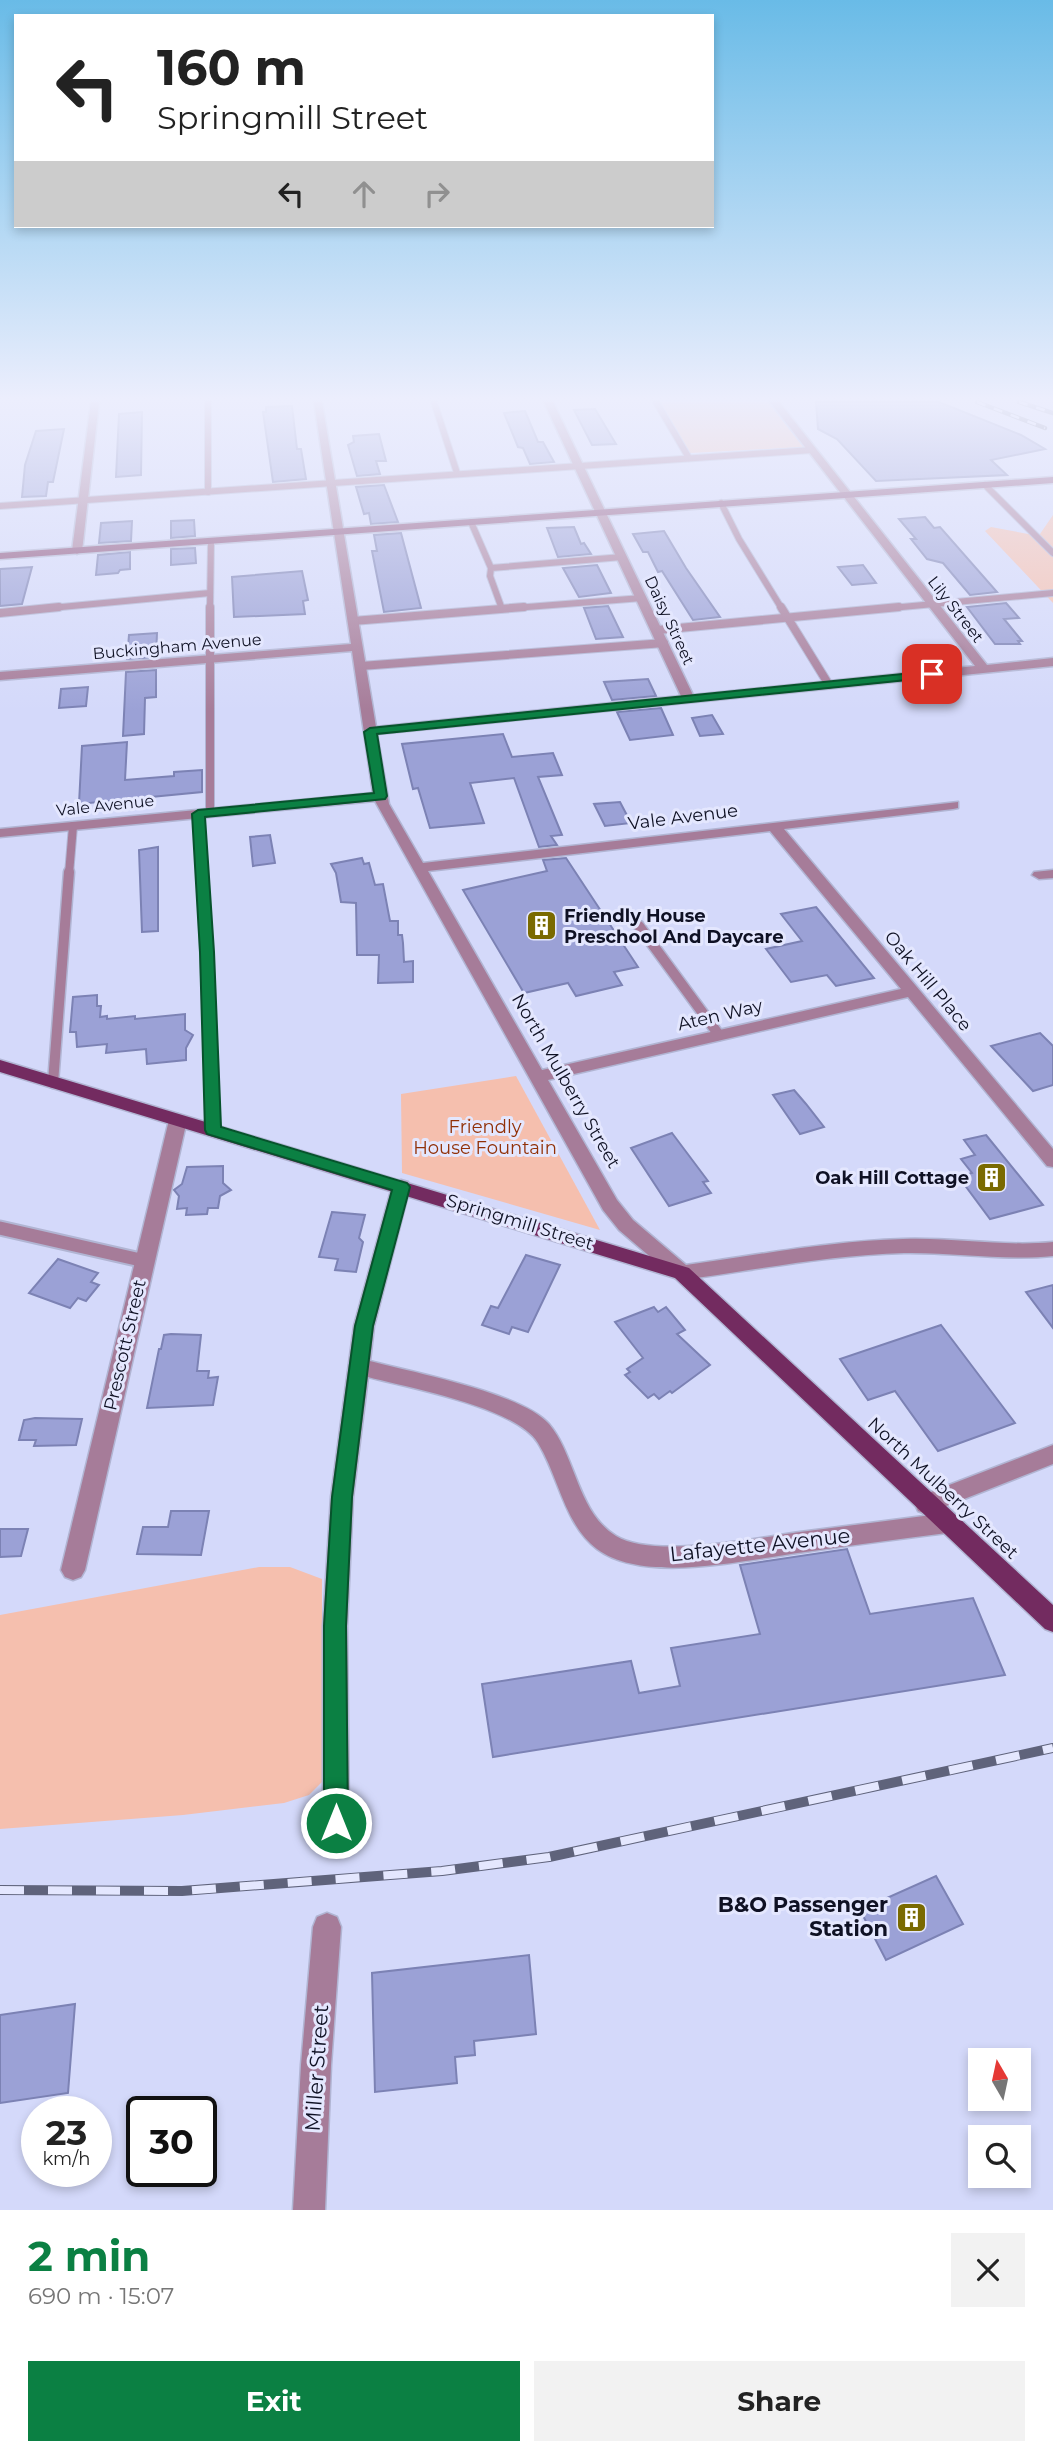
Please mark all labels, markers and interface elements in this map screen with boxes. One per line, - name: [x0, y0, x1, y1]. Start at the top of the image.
- text: 160 m: [157, 38, 306, 97]
- icon: left: [42, 42, 133, 133]
- text: Springmill Street: [157, 98, 428, 137]
- icon: left: [272, 175, 310, 213]
- icon: ahead: [345, 175, 383, 213]
- icon: right: [418, 175, 456, 213]
- street label: Lily Street: [924, 572, 988, 647]
- street label: Daisy Street: [641, 573, 699, 668]
- street label: Buckingham Avenue: [92, 630, 262, 663]
- pin: [902, 644, 962, 704]
- icon: arrive: [913, 655, 951, 693]
- street label: Vale Avenue: [55, 791, 155, 820]
- street label: Vale Avenue: [627, 799, 739, 835]
- place label: Friendly House Preschool And Daycare: [564, 905, 784, 948]
- building icon: Friendly House Preschool And Daycare: [524, 909, 558, 943]
- street label: Oak Hill Place: [880, 926, 976, 1036]
- street label: North Mulberry Street: [507, 990, 625, 1172]
- street label: Aten Way: [675, 994, 765, 1035]
- park label: Friendly House Fountain: [413, 1116, 557, 1159]
- building icon: Oak Hill Cottage: [975, 1161, 1009, 1195]
- place label: Oak Hill Cottage: [815, 1167, 969, 1189]
- street label: Springmill Street: [444, 1189, 596, 1255]
- street label: Prescott Street: [99, 1277, 151, 1413]
- street label: North Mulberry Street: [863, 1412, 1023, 1564]
- street label: Lafayette Avenue: [669, 1523, 851, 1566]
- position arrow: [299, 1786, 373, 1860]
- place label: B&O Passenger Station: [718, 1892, 888, 1941]
- building icon: B&O Passenger Station: [894, 1900, 928, 1934]
- street label: Miller Street: [300, 2004, 333, 2132]
- north arrow: [968, 2048, 1031, 2110]
- map controls: [968, 2048, 1031, 2188]
- speed limit sign: 30: [126, 2096, 217, 2187]
- text: 23: [46, 2111, 87, 2154]
- button: search: [968, 2125, 1031, 2188]
- text: km/h: [42, 2148, 91, 2170]
- text: 2 min: [28, 2230, 150, 2282]
- button: close: [951, 2233, 1025, 2307]
- text: 690 m · 15:07: [28, 2282, 174, 2310]
- button: Exit: [28, 2361, 520, 2441]
- button: Share: [534, 2361, 1025, 2441]

